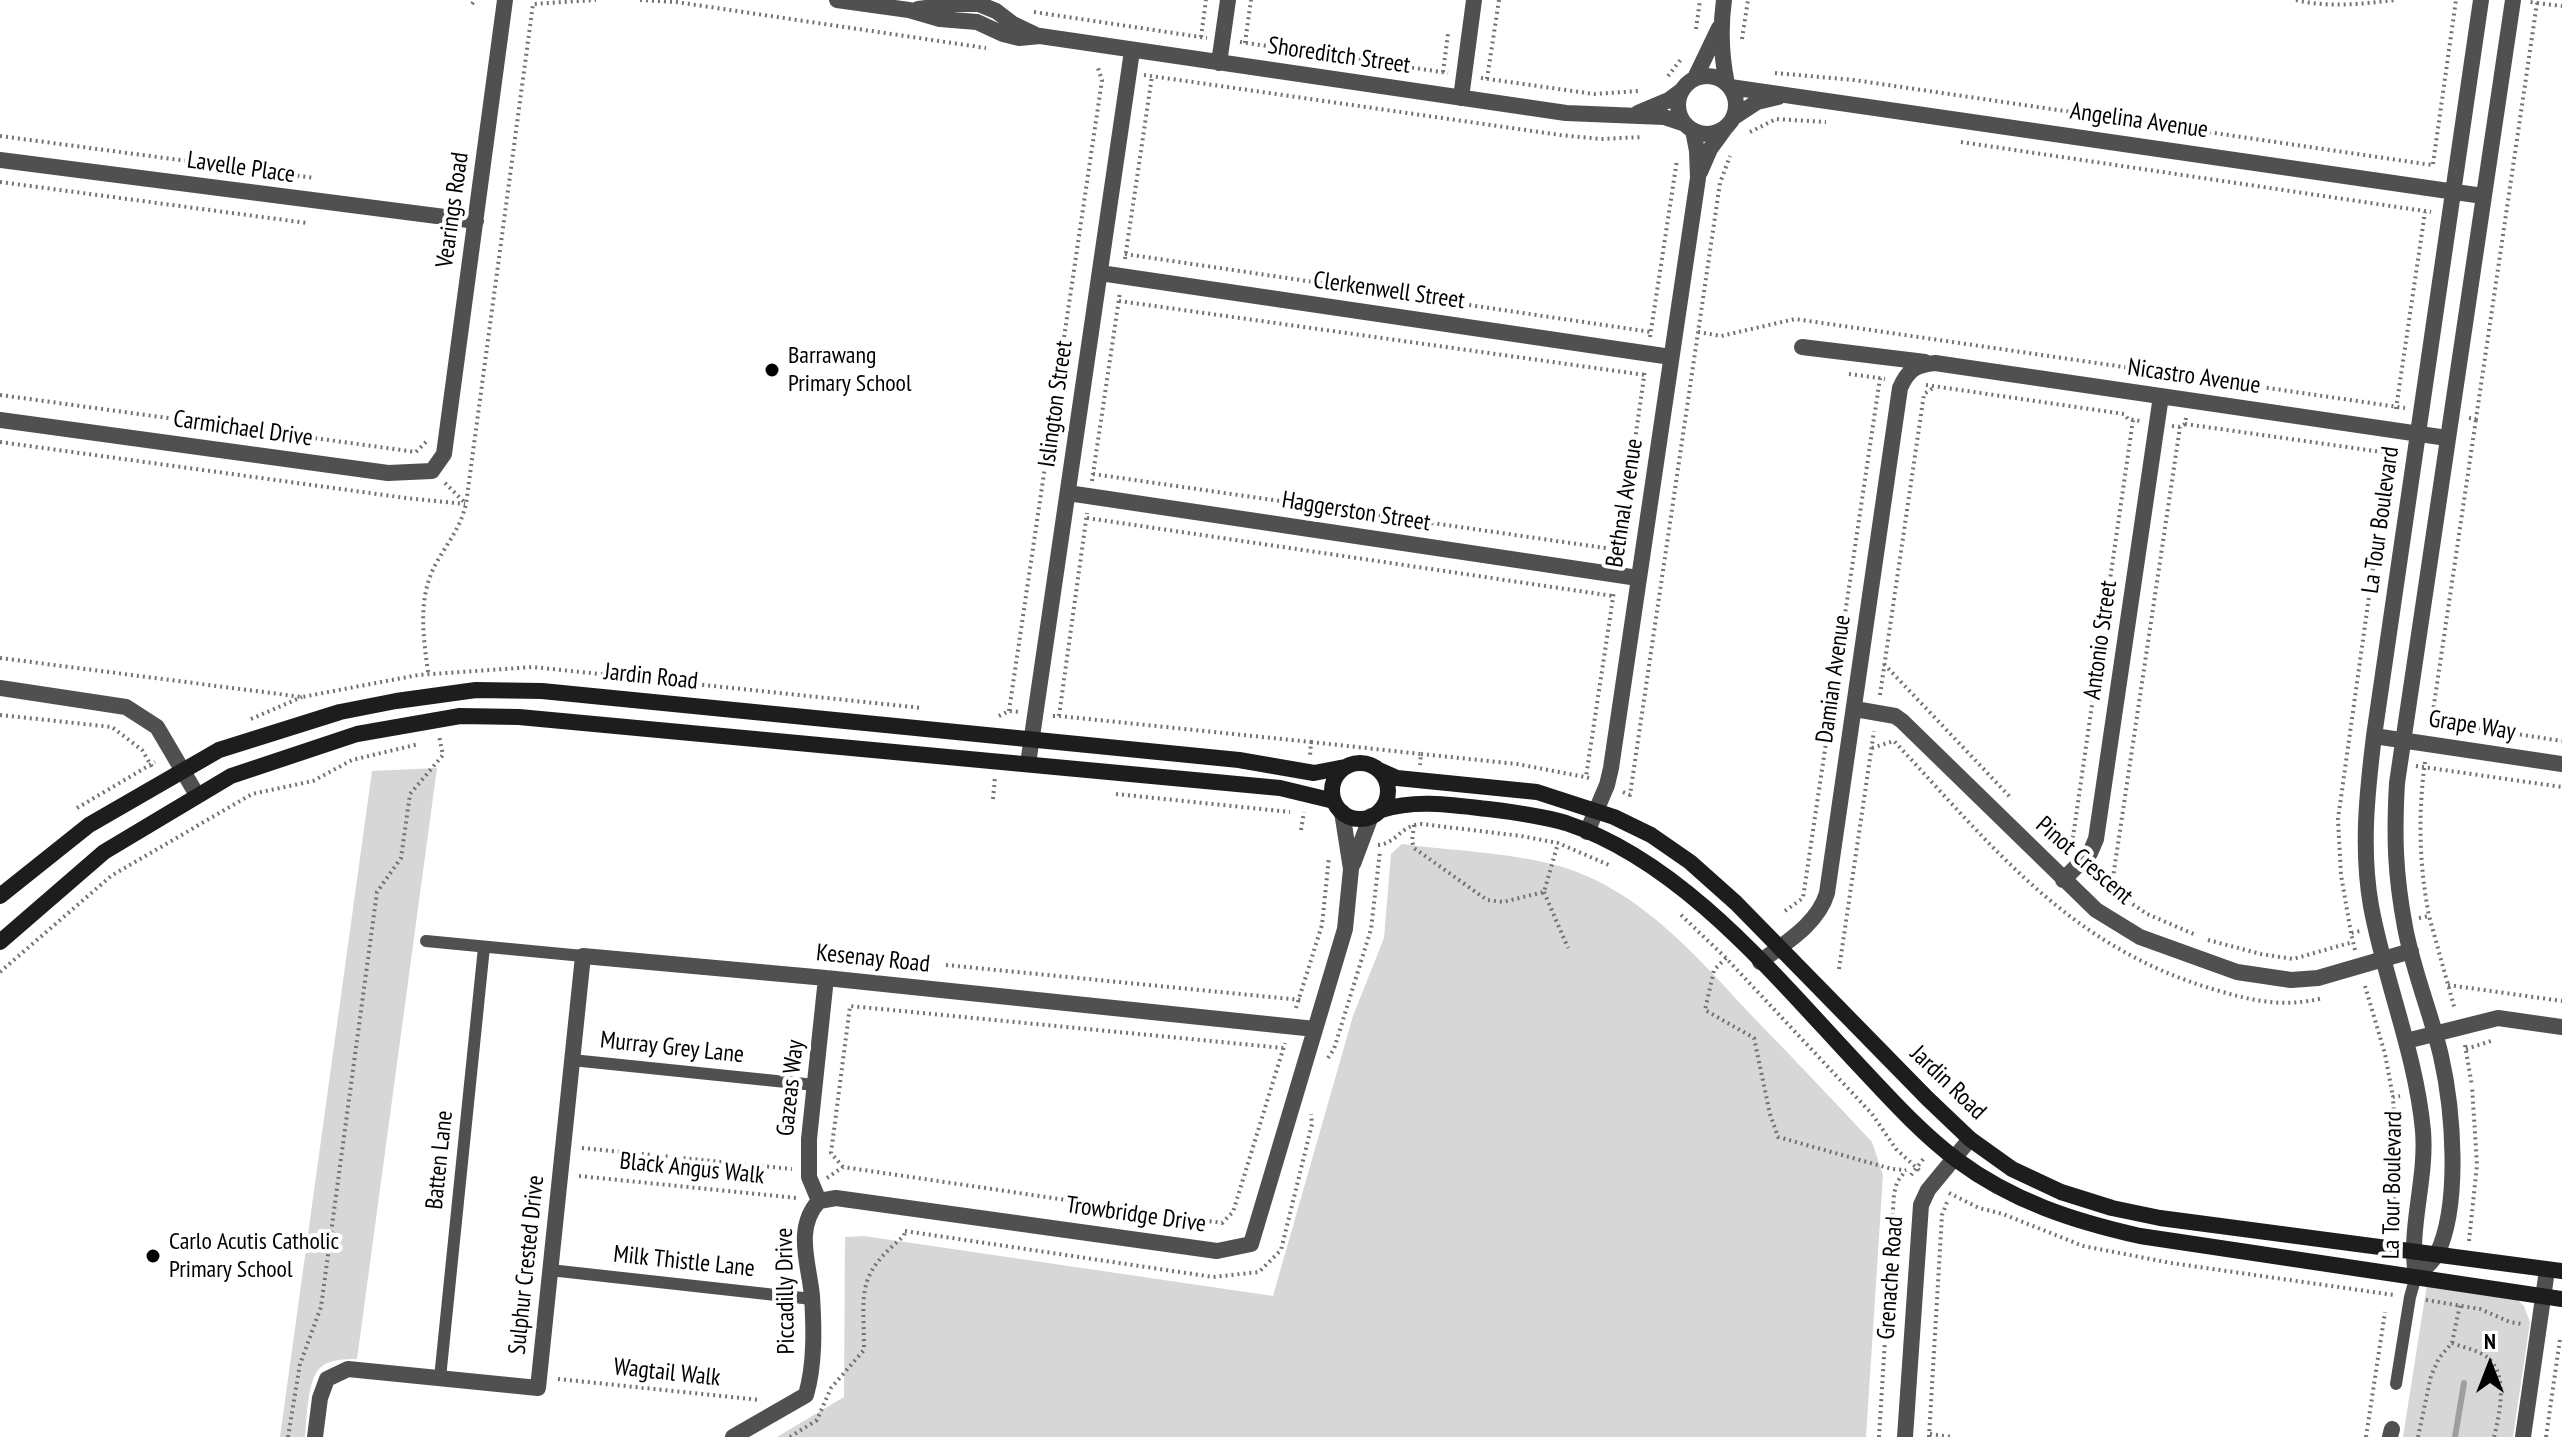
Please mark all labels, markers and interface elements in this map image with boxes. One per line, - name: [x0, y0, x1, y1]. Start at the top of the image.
- street label: Shoreditch Street: [1266, 32, 1412, 80]
- street label: Angelina Avenue: [2068, 97, 2210, 145]
- street label: Lavelle Place: [185, 146, 297, 190]
- street label: Vearings Road: [431, 150, 475, 270]
- street label: Clerkenwell Street: [1312, 266, 1466, 316]
- street label: Islington Street: [1033, 339, 1079, 469]
- place label: Barrawang Primary School: [788, 342, 912, 398]
- street label: Nicastro Avenue: [2126, 353, 2262, 401]
- marker: Barrawang Primary School: [763, 361, 781, 379]
- street label: Carmichael Drive: [171, 405, 315, 453]
- street label: Bethnal Avenue: [1601, 437, 1649, 569]
- street label: La Tour Boulevard: [2356, 445, 2406, 595]
- street label: Haggerston Street: [1280, 486, 1432, 538]
- street label: Antonio Street: [2078, 579, 2124, 701]
- street label: Damian Avenue: [1811, 613, 1857, 745]
- street label: Jardin Road: [603, 658, 699, 696]
- street label: Grape Way: [2427, 705, 2517, 747]
- street label: Pinot Crescent: [2030, 811, 2138, 911]
- street label: Kesenay Road: [815, 939, 931, 979]
- street label: Murray Grey Lane: [599, 1026, 745, 1070]
- street label: Gazeas Way: [772, 1039, 810, 1137]
- street label: Jardin Road: [1904, 1040, 1992, 1126]
- street label: Batten Lane: [420, 1109, 460, 1211]
- street label: La Tour Boulevard: [2377, 1111, 2409, 1259]
- street label: Black Angus Walk: [618, 1147, 766, 1191]
- street label: Sulphur Crested Drive: [503, 1174, 551, 1356]
- street label: Trowbridge Drive: [1064, 1191, 1208, 1239]
- street label: Grenache Road: [1872, 1215, 1910, 1341]
- street label: Piccadilly Drive: [770, 1227, 802, 1355]
- place label: Carlo Acutis Catholic Primary School: [169, 1228, 339, 1284]
- street label: Milk Thistle Lane: [612, 1240, 756, 1284]
- marker: Carlo Acutis Catholic Primary School: [144, 1247, 162, 1265]
- north arrow: [2450, 1325, 2530, 1405]
- text: N: [2484, 1327, 2496, 1355]
- street label: Wagtail Walk: [612, 1353, 722, 1393]

